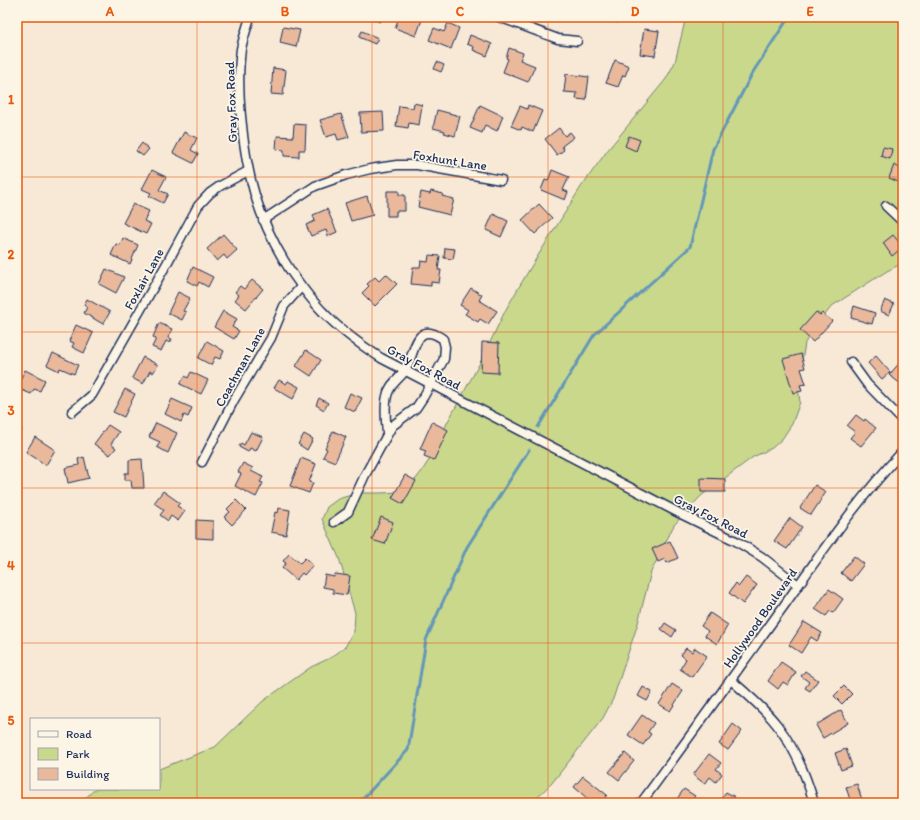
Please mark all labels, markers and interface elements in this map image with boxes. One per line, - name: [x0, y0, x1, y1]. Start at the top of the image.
- text: A: [105, 4, 115, 19]
- text: B: [281, 4, 290, 19]
- text: C: [456, 4, 465, 19]
- text: D: [631, 4, 640, 19]
- text: E: [806, 4, 814, 19]
- street label: Gray Fox Road: [222, 61, 240, 143]
- text: 1: [8, 92, 14, 107]
- street label: Foxhunt Lane: [412, 147, 488, 173]
- street label: Foxlair Lane: [121, 246, 167, 312]
- text: 2: [8, 247, 15, 262]
- street label: Coachman Lane: [212, 325, 268, 409]
- street label: Gray Fox Road: [385, 341, 463, 393]
- text: 3: [7, 403, 15, 418]
- street label: Gray Fox Road: [671, 491, 751, 541]
- text: 4: [7, 558, 15, 573]
- street label: Hollywood Boulevard: [720, 565, 800, 671]
- text: 5: [8, 713, 15, 728]
- legend: [30, 718, 160, 790]
- text: Road: [66, 727, 92, 741]
- text: Park: [66, 747, 90, 761]
- text: Building: [66, 767, 110, 781]

